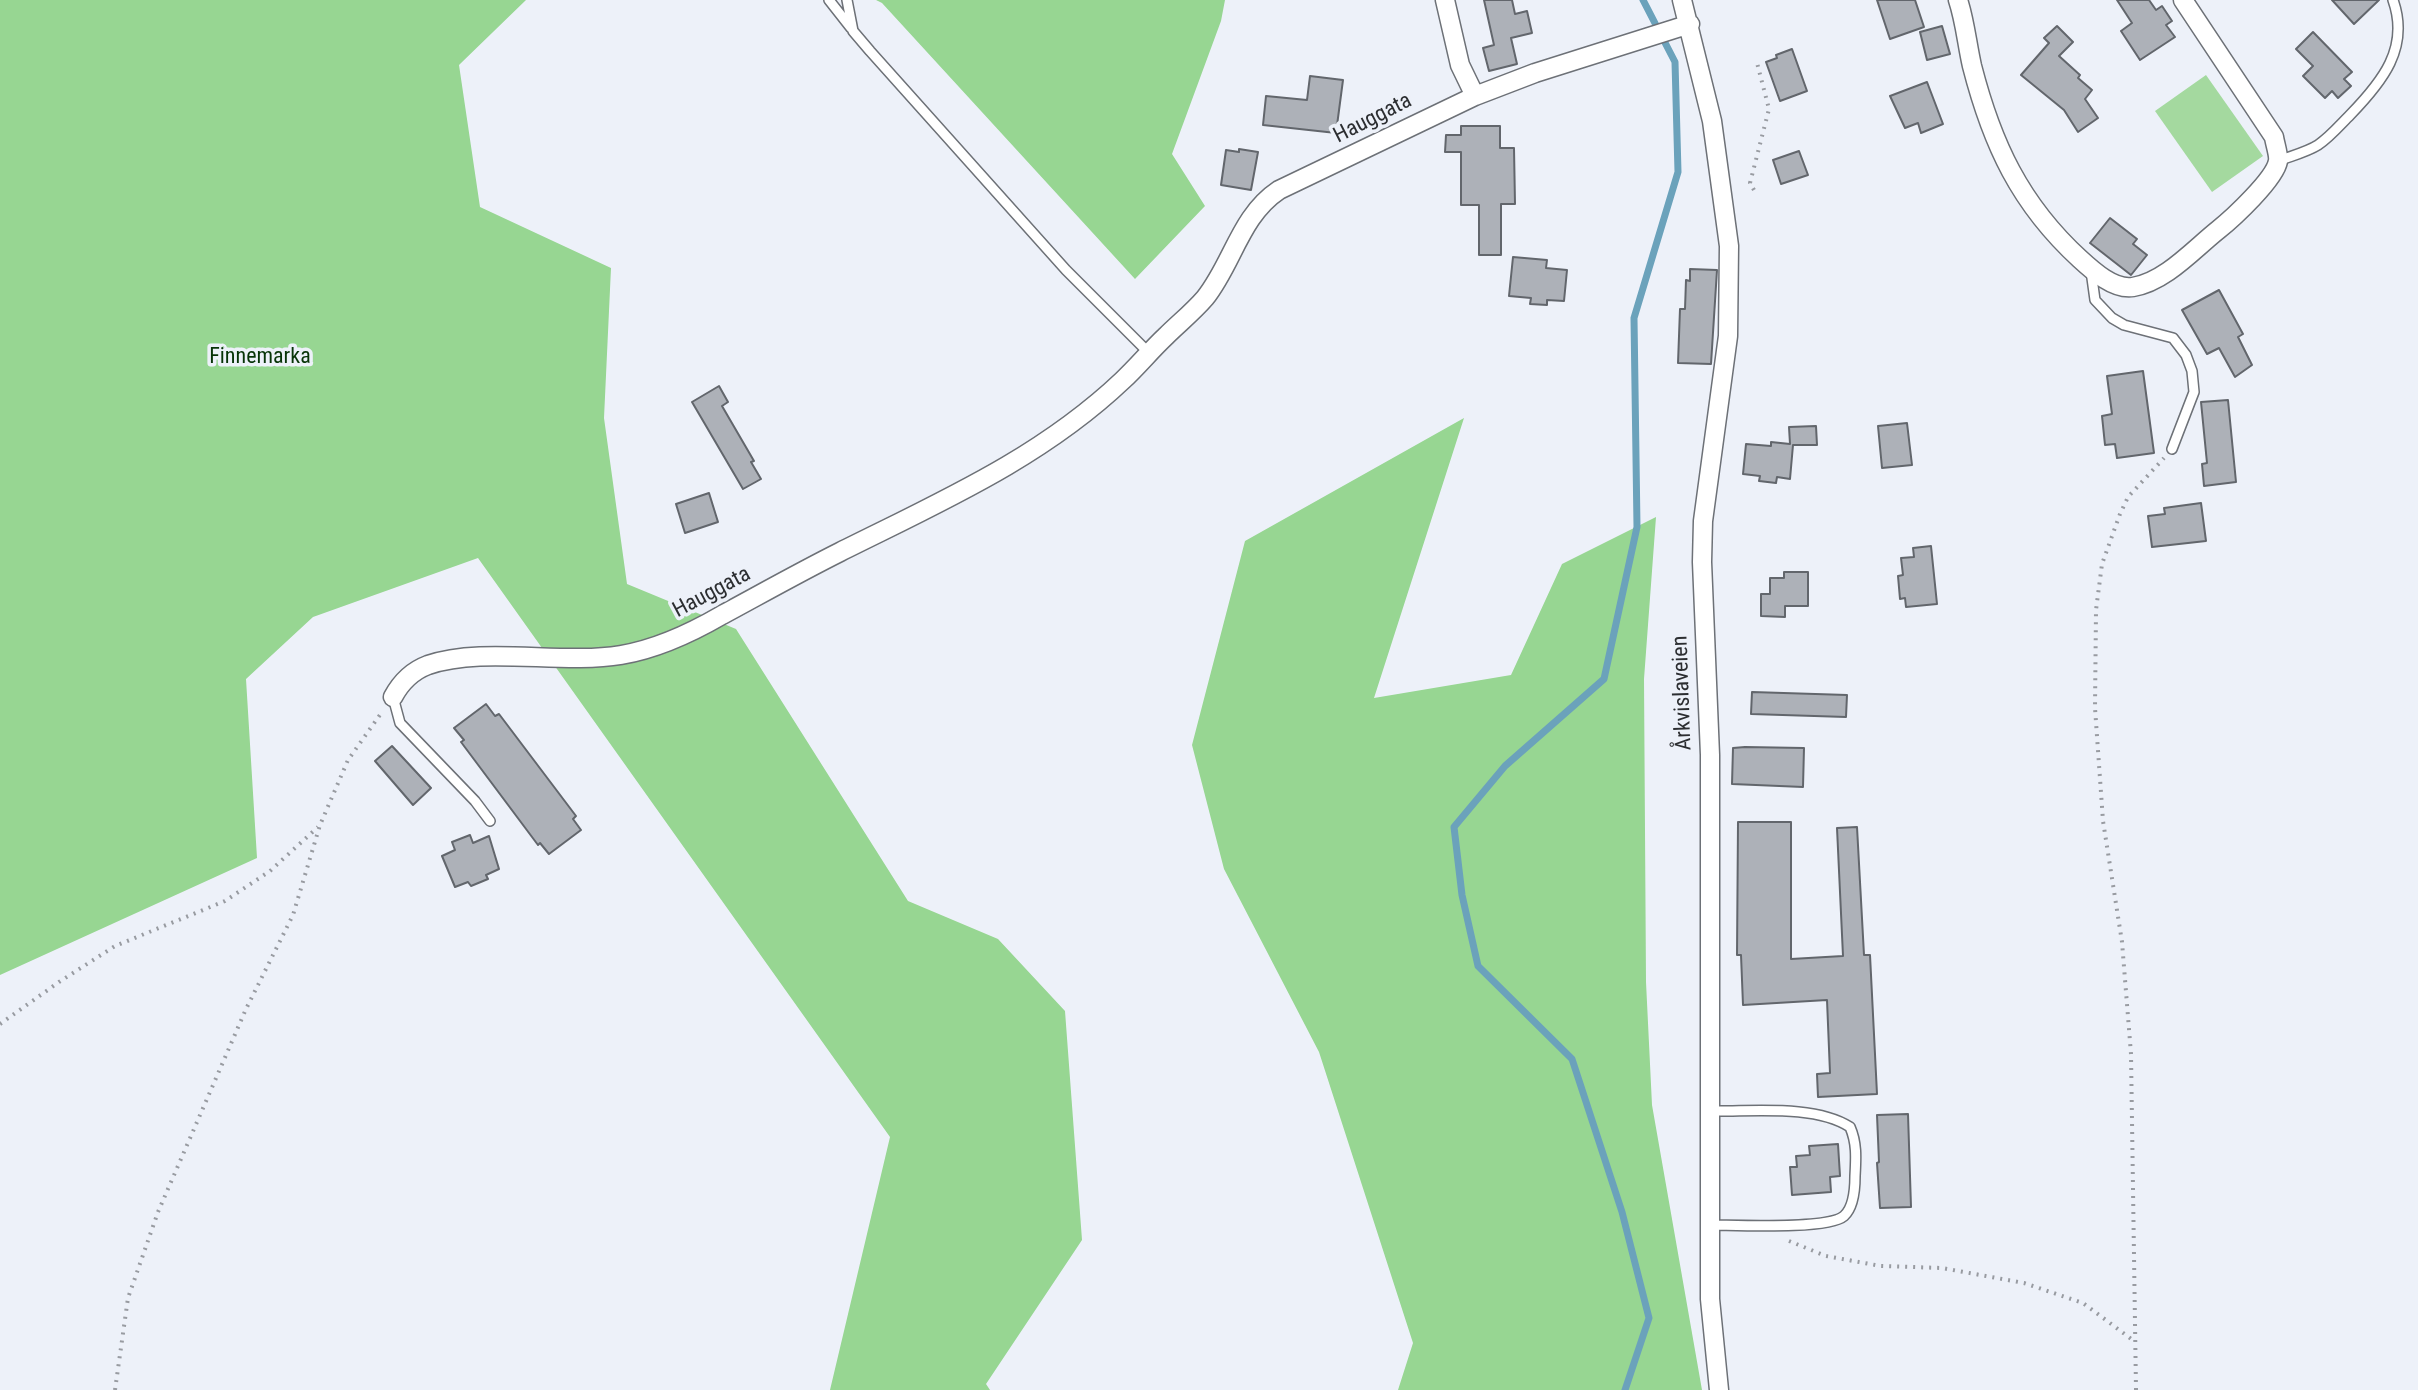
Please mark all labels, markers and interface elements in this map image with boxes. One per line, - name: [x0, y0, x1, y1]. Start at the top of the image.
- street label: Hauggata: [1330, 88, 1416, 150]
- park label: Finnemarka: [209, 344, 311, 370]
- street label: Hauggata: [669, 562, 755, 624]
- street label: Årkvislaveien: [1668, 635, 1698, 751]

